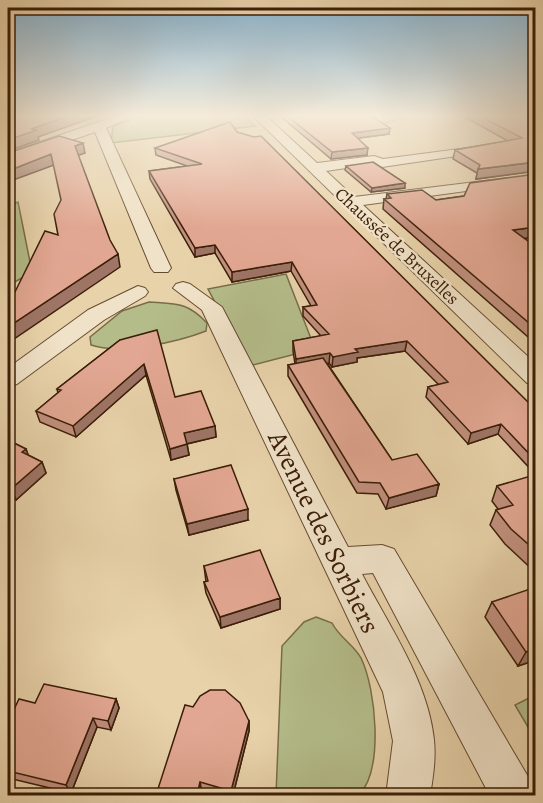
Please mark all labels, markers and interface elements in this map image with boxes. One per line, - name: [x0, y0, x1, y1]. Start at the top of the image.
- street label: Chaussée de Bruxelles: [330, 182, 464, 310]
- street label: Avenue des Sorbiers: [259, 424, 389, 639]

